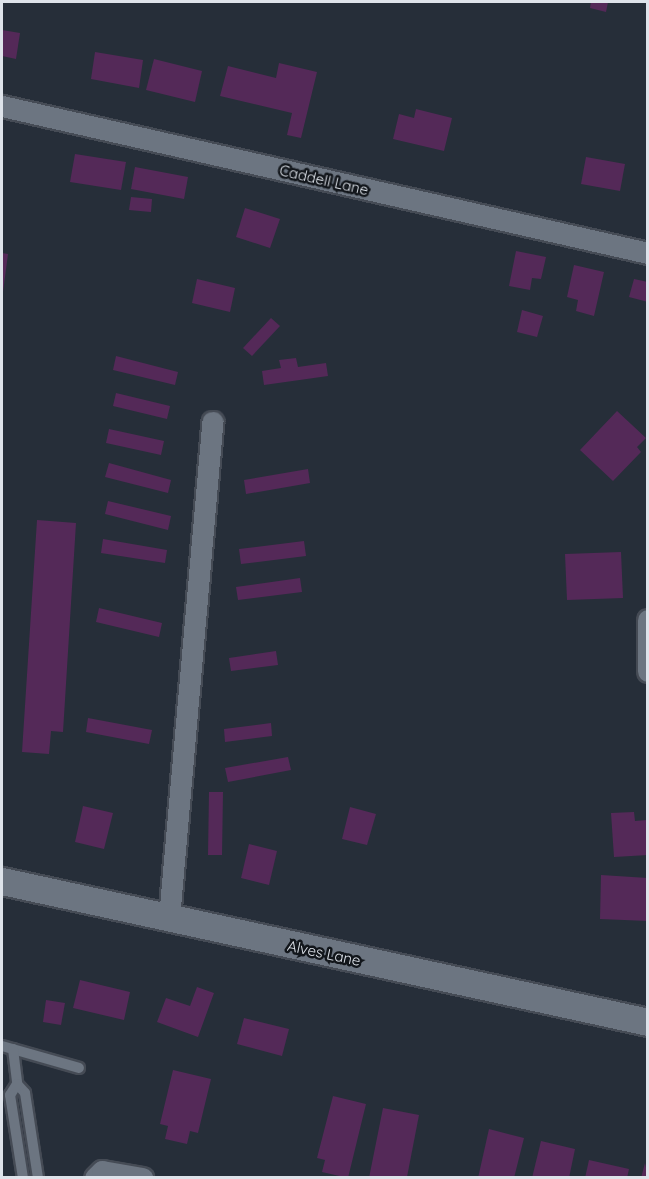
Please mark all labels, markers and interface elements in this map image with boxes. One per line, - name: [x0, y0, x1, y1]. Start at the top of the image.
- street label: Caddell Lane: [278, 161, 370, 199]
- street label: Alves Lane: [286, 936, 362, 970]

